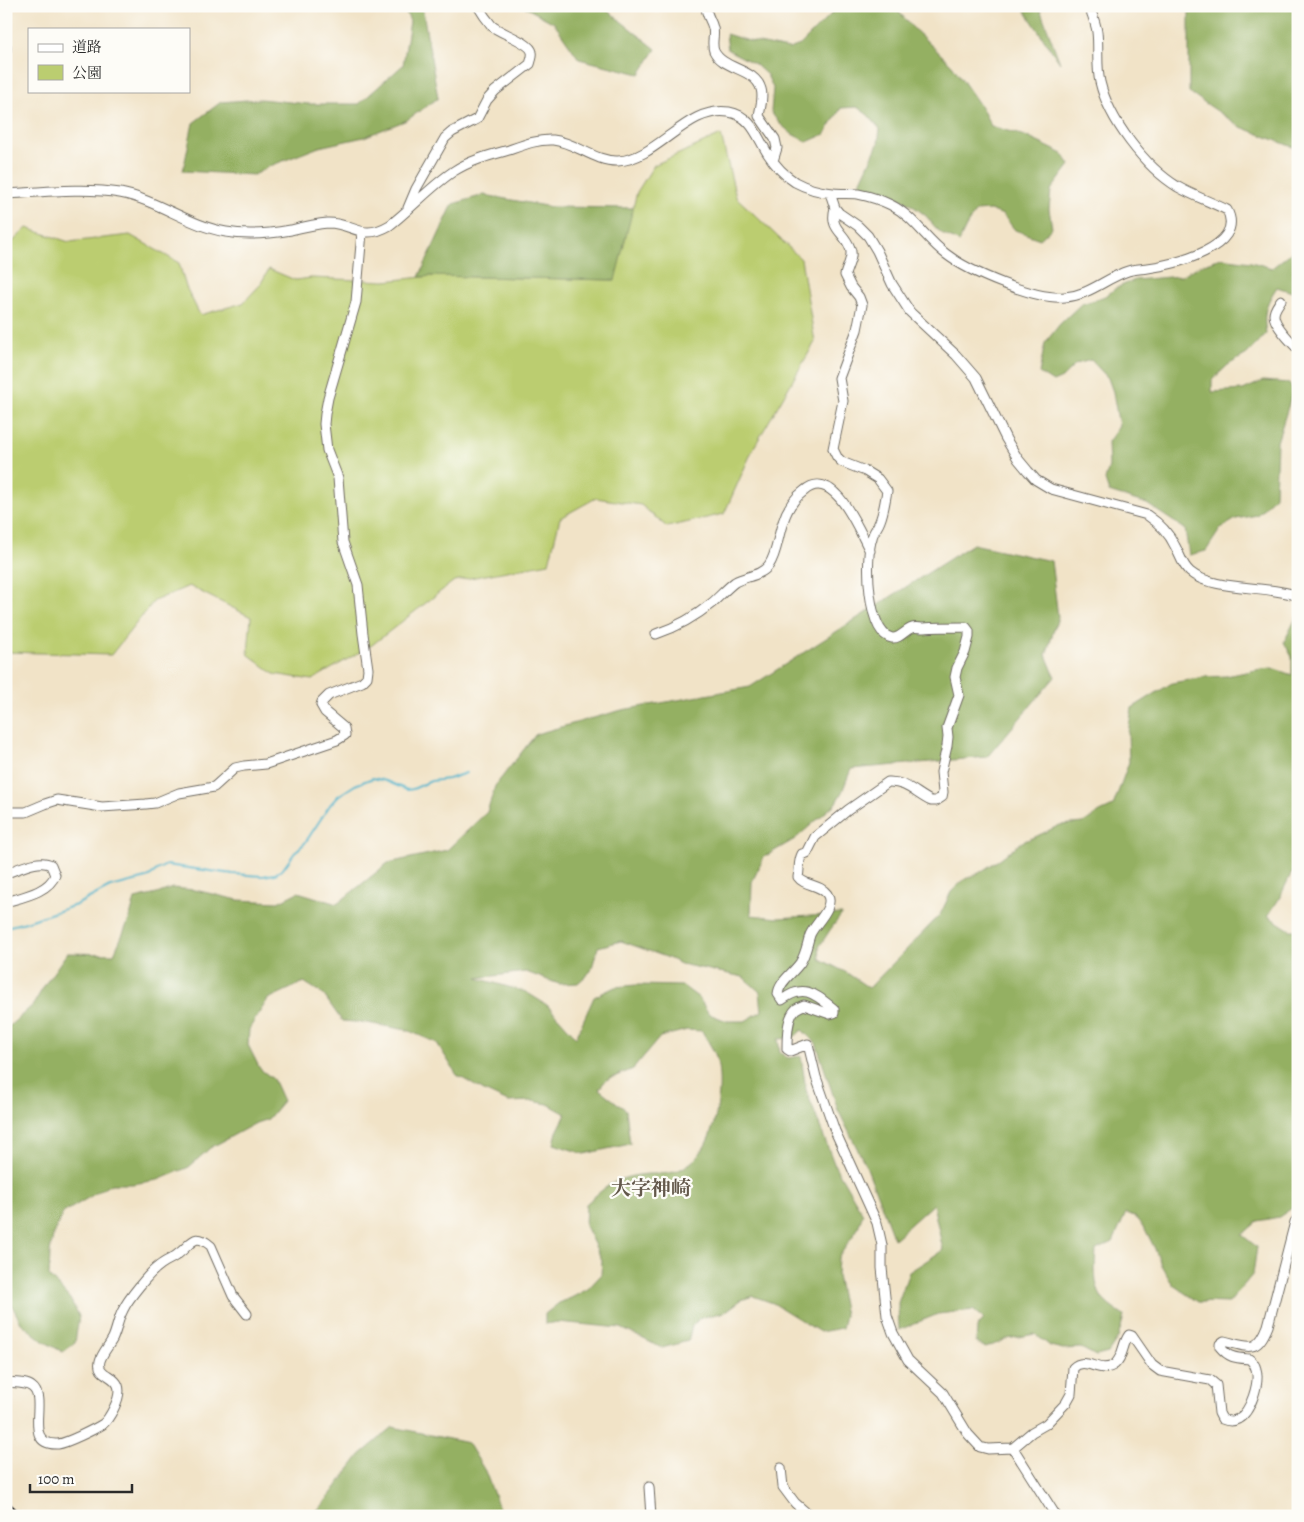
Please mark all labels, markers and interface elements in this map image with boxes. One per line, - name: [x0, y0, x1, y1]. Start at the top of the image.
- legend: [28, 28, 190, 92]
- text: 道路: [72, 37, 102, 57]
- text: 公園: [72, 63, 102, 83]
- district label: 大字神崎: [611, 1175, 691, 1202]
- scale bar: [30, 1462, 132, 1494]
- text: 100 m: [38, 1469, 75, 1489]

